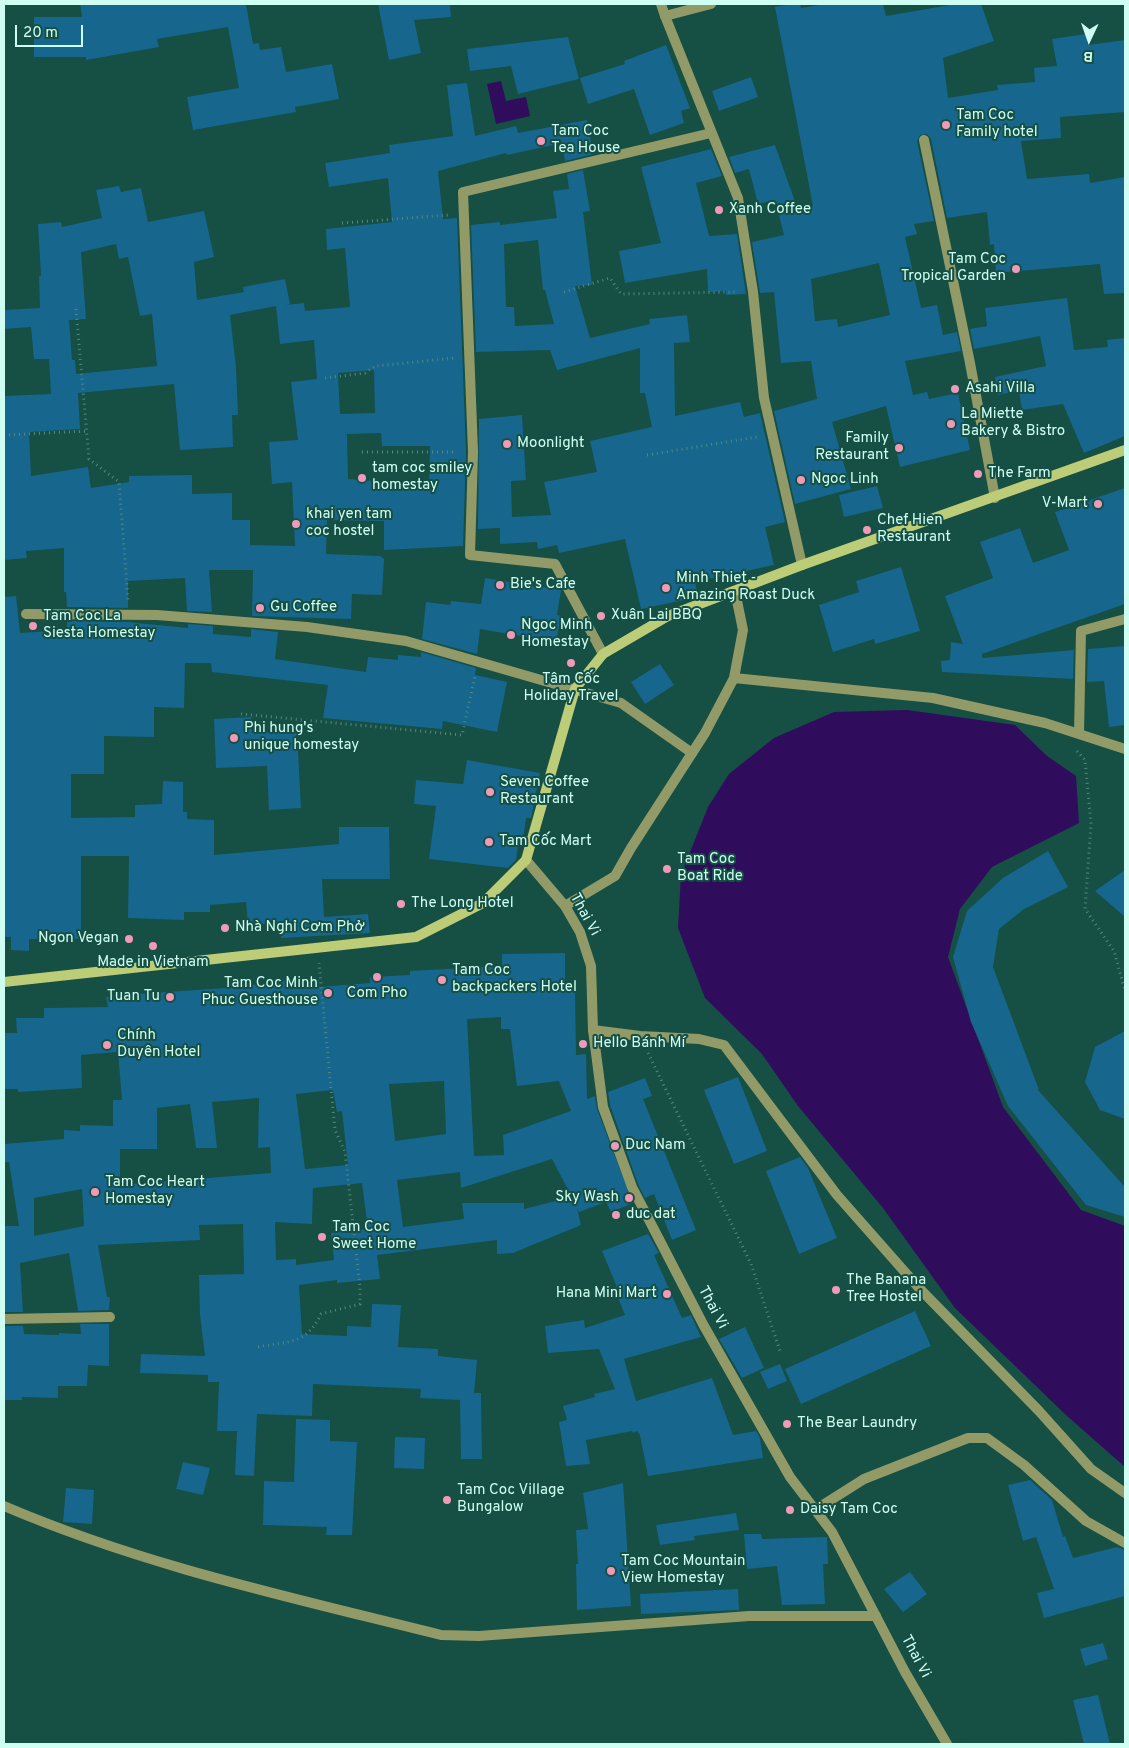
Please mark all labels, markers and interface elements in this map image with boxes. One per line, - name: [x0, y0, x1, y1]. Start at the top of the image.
- scale bar: [18, 15, 85, 47]
- north arrow: [1064, 15, 1114, 65]
- text: 20 m: [23, 24, 58, 43]
- text: B: [1083, 47, 1093, 64]
- place label: Tam Coc Family hotel: [956, 107, 1038, 142]
- marker: Tam Coc Family hotel: [940, 119, 952, 131]
- place label: Tam Coc Tea House: [551, 123, 620, 158]
- marker: Tam Coc Tea House: [535, 135, 547, 147]
- place label: Xanh Coffee: [729, 201, 811, 219]
- marker: Xanh Coffee: [713, 204, 725, 216]
- place label: Tam Coc Tropical Garden: [901, 251, 1006, 286]
- marker: Tam Coc Tropical Garden: [1010, 263, 1022, 275]
- place label: Asahi Villa: [965, 380, 1035, 398]
- marker: Asahi Villa: [949, 383, 961, 395]
- place label: La Miette Bakery & Bistro: [961, 406, 1065, 441]
- marker: La Miette Bakery & Bistro: [945, 418, 957, 430]
- place label: Family Restaurant: [815, 430, 889, 465]
- place label: Moonlight: [517, 435, 585, 453]
- marker: Moonlight: [501, 438, 513, 450]
- marker: Family Restaurant: [893, 442, 905, 454]
- place label: tam coc smiley homestay: [372, 460, 472, 495]
- place label: The Farm: [988, 465, 1051, 483]
- marker: The Farm: [972, 468, 984, 480]
- place label: Ngoc Linh: [811, 471, 879, 489]
- marker: tam coc smiley homestay: [356, 472, 368, 484]
- marker: Ngoc Linh: [795, 474, 807, 486]
- place label: V-Mart: [1042, 495, 1088, 513]
- marker: V-Mart: [1092, 498, 1104, 510]
- place label: khai yen tam coc hostel: [306, 506, 392, 541]
- place label: Chef Hien Restaurant: [877, 512, 951, 547]
- marker: khai yen tam coc hostel: [290, 518, 302, 530]
- marker: Chef Hien Restaurant: [861, 524, 873, 536]
- place label: Minh Thiet - Amazing Roast Duck: [676, 570, 815, 605]
- place label: Bie's Cafe: [510, 576, 576, 594]
- marker: Bie's Cafe: [494, 579, 506, 591]
- marker: Minh Thiet - Amazing Roast Duck: [660, 582, 672, 594]
- place label: Gu Coffee: [270, 599, 337, 617]
- marker: Gu Coffee: [254, 602, 266, 614]
- place label: Xuân Lai BBQ: [611, 607, 702, 625]
- place label: Tam Coc La Siesta Homestay: [43, 608, 155, 643]
- marker: Xuân Lai BBQ: [595, 610, 607, 622]
- place label: Ngoc Minh Homestay: [521, 617, 592, 652]
- marker: Tam Coc La Siesta Homestay: [27, 620, 39, 632]
- marker: Ngoc Minh Homestay: [505, 629, 517, 641]
- marker: Tâm Cốc Holiday Travel: [565, 657, 577, 669]
- place label: Tâm Cốc Holiday Travel: [524, 671, 618, 706]
- place label: Phi hung's unique homestay: [244, 720, 359, 755]
- marker: Phi hung's unique homestay: [228, 732, 240, 744]
- place label: Seven Coffee Restaurant: [500, 774, 589, 809]
- marker: Seven Coffee Restaurant: [484, 786, 496, 798]
- place label: Tam Cốc Mart: [499, 833, 592, 851]
- marker: Tam Cốc Mart: [483, 836, 495, 848]
- place label: Tam Coc Boat Ride: [677, 851, 743, 886]
- marker: Tam Coc Boat Ride: [661, 863, 673, 875]
- street label: Thai Vi: [565, 890, 603, 940]
- place label: The Long Hotel: [411, 895, 514, 913]
- marker: The Long Hotel: [395, 898, 407, 910]
- place label: Nhà Nghỉ Cơm Phở: [235, 919, 365, 937]
- marker: Nhà Nghỉ Cơm Phở: [219, 922, 231, 934]
- place label: Ngon Vegan: [38, 930, 119, 948]
- marker: Ngon Vegan: [123, 933, 135, 945]
- marker: Made in Vietnam: [147, 940, 159, 952]
- place label: Made in Vietnam: [97, 954, 209, 972]
- place label: Tam Coc backpackers Hotel: [452, 962, 577, 997]
- marker: Com Pho: [371, 971, 383, 983]
- marker: Tam Coc backpackers Hotel: [436, 974, 448, 986]
- place label: Tam Coc Minh Phuc Guesthouse: [201, 975, 318, 1010]
- place label: Com Pho: [347, 985, 407, 1003]
- marker: Tam Coc Minh Phuc Guesthouse: [322, 987, 334, 999]
- place label: Tuan Tu: [107, 988, 160, 1006]
- marker: Tuan Tu: [164, 991, 176, 1003]
- place label: Chính Duyên Hotel: [117, 1027, 200, 1062]
- place label: Hello Bánh Mí: [593, 1035, 685, 1053]
- marker: Hello Bánh Mí: [577, 1038, 589, 1050]
- marker: Chính Duyên Hotel: [101, 1039, 113, 1051]
- place label: Duc Nam: [625, 1137, 686, 1155]
- marker: Duc Nam: [609, 1140, 621, 1152]
- place label: Tam Coc Heart Homestay: [105, 1174, 205, 1209]
- marker: Tam Coc Heart Homestay: [89, 1186, 101, 1198]
- place label: Sky Wash: [555, 1189, 619, 1207]
- marker: Sky Wash: [623, 1192, 635, 1204]
- place label: duc dat: [626, 1206, 676, 1224]
- marker: duc dat: [610, 1209, 622, 1221]
- place label: Tam Coc Sweet Home: [332, 1219, 416, 1254]
- marker: Tam Coc Sweet Home: [316, 1231, 328, 1243]
- place label: The Banana Tree Hostel: [846, 1272, 926, 1307]
- street label: Thai Vi: [693, 1283, 731, 1333]
- marker: The Banana Tree Hostel: [830, 1284, 842, 1296]
- place label: Hana Mini Mart: [556, 1285, 657, 1303]
- marker: Hana Mini Mart: [661, 1288, 673, 1300]
- place label: The Bear Laundry: [797, 1415, 917, 1433]
- marker: The Bear Laundry: [781, 1418, 793, 1430]
- place label: Tam Coc Village Bungalow: [457, 1482, 565, 1517]
- marker: Tam Coc Village Bungalow: [441, 1494, 453, 1506]
- place label: Daisy Tam Coc: [800, 1501, 898, 1519]
- marker: Daisy Tam Coc: [784, 1504, 796, 1516]
- place label: Tam Coc Mountain View Homestay: [621, 1553, 745, 1588]
- marker: Tam Coc Mountain View Homestay: [605, 1565, 617, 1577]
- street label: Thai Vi: [896, 1632, 934, 1682]

